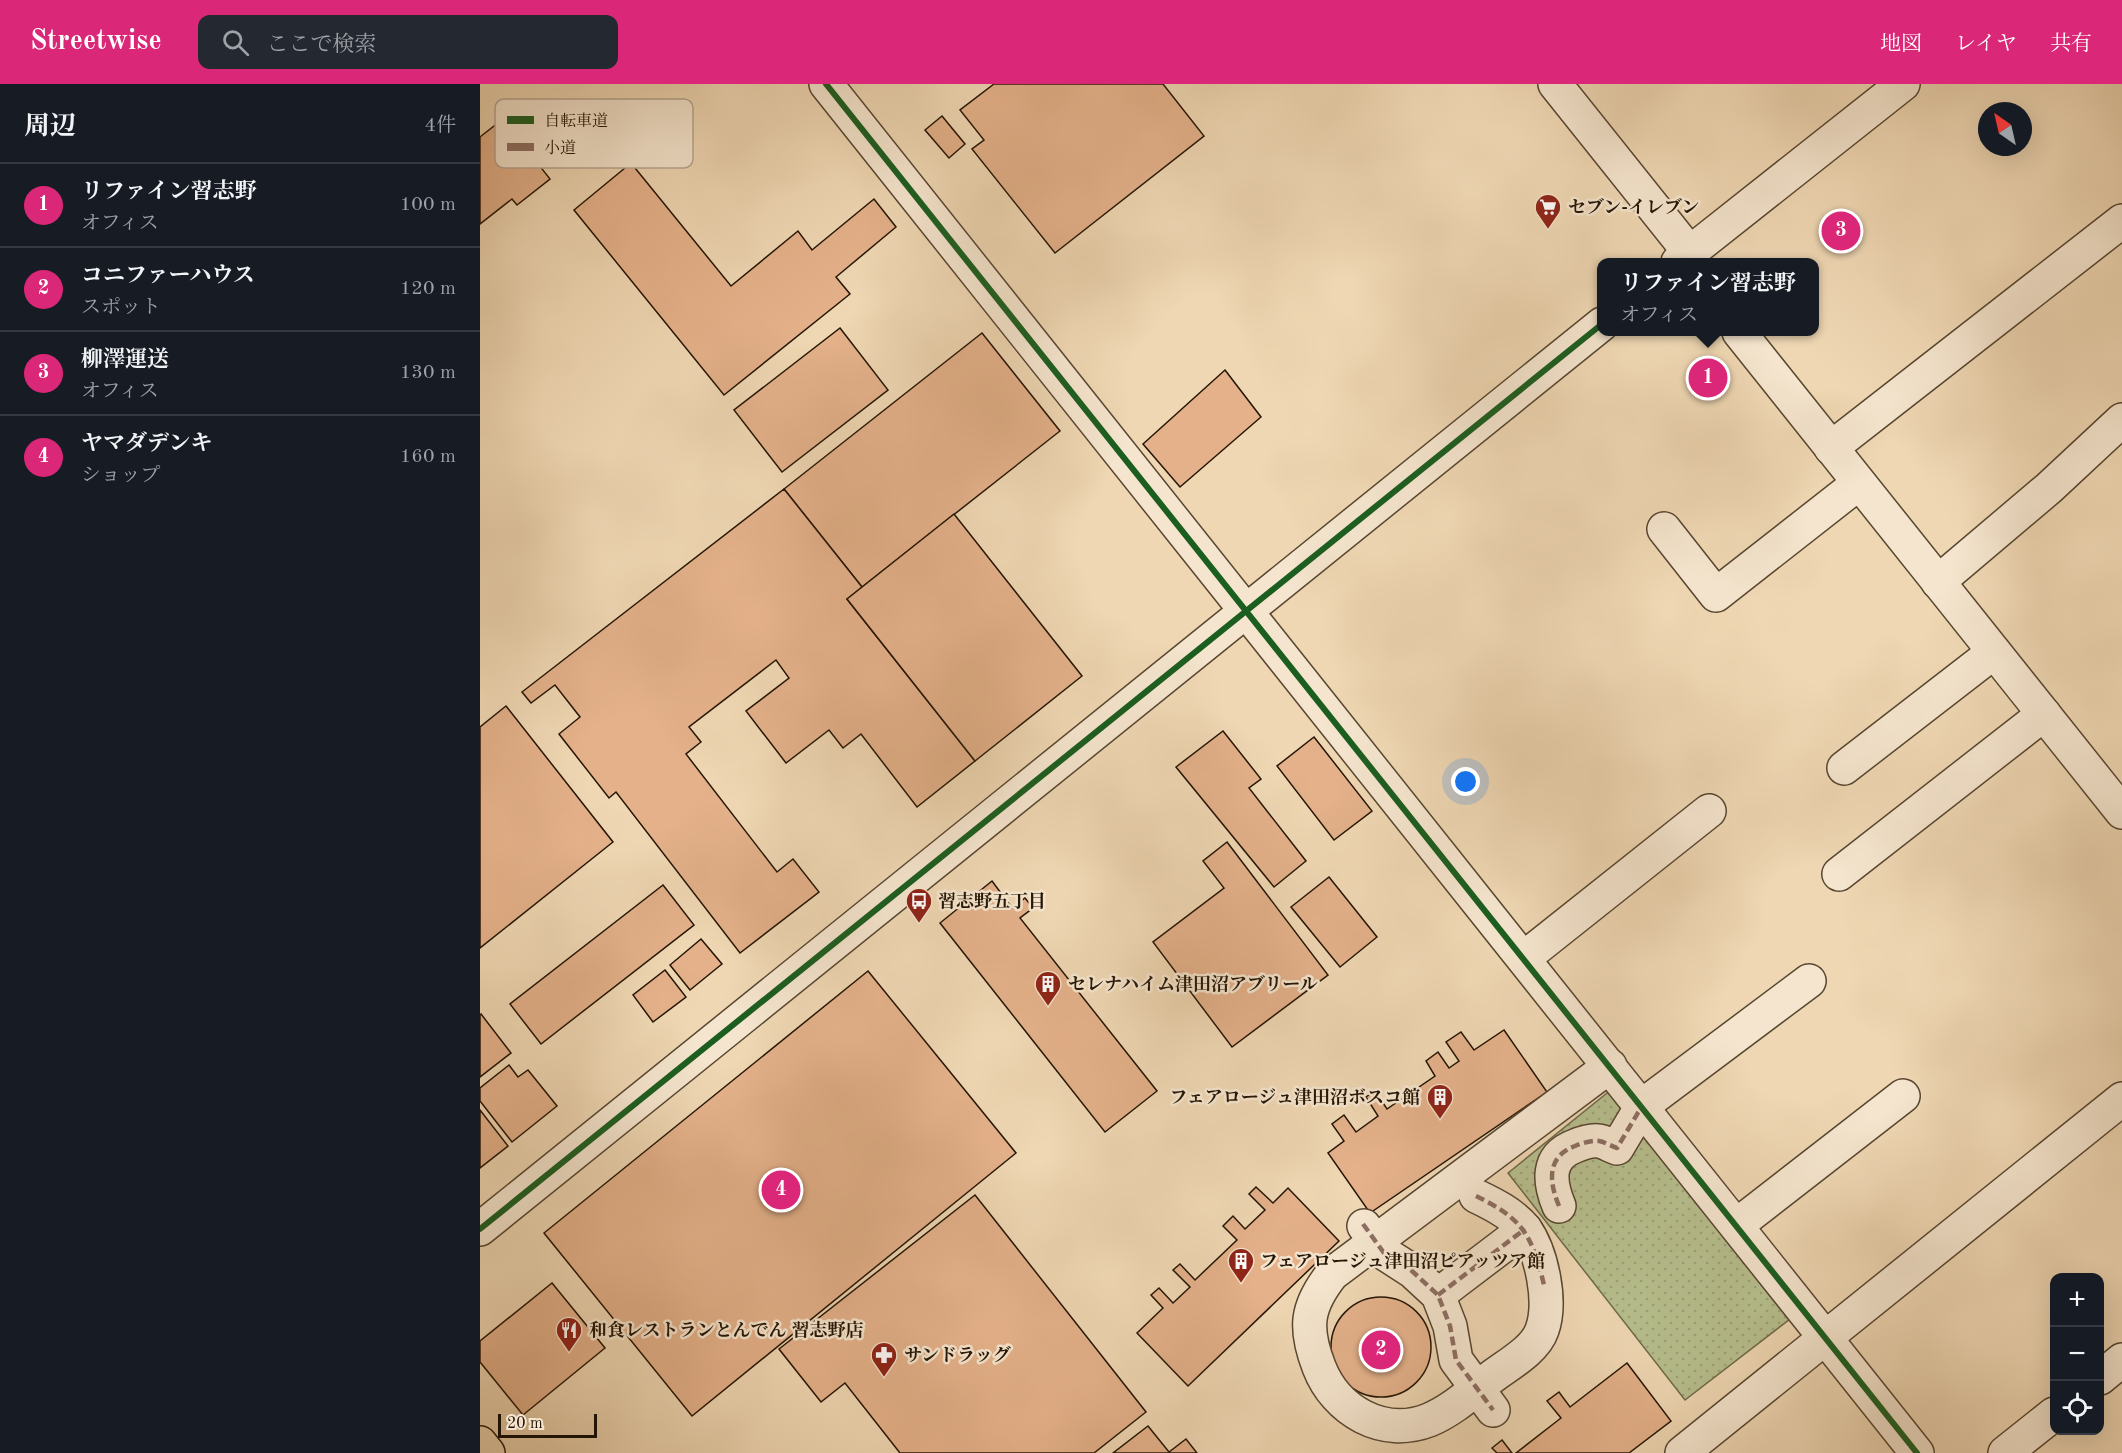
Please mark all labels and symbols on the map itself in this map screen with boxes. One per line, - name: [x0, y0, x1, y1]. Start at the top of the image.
- legend: [495, 99, 693, 168]
- north arrow: [1978, 102, 2032, 156]
- text: 自転車道: [544, 112, 608, 130]
- text: 小道: [544, 139, 576, 157]
- supermarket icon: セブン-イレブン: [1533, 192, 1563, 230]
- place label: セブン-イレブン: [1568, 197, 1699, 217]
- pin: 3: [1822, 208, 1860, 254]
- pin: 1: [1688, 356, 1728, 400]
- your location: [1451, 767, 1480, 796]
- bus stop icon: 習志野五丁目: [904, 886, 934, 924]
- place label: 習志野五丁目: [938, 891, 1046, 911]
- building icon: セレナハイム津田沼アブリール: [1033, 969, 1063, 1007]
- place label: セレナハイム津田沼アブリール: [1068, 974, 1318, 994]
- building icon: フェアロージュ津田沼ボスコ館: [1425, 1082, 1455, 1120]
- place label: フェアロージュ津田沼ボスコ館: [1170, 1087, 1420, 1107]
- pin: 4: [762, 1168, 800, 1212]
- building icon: フェアロージュ津田沼ピアッツア館: [1226, 1246, 1256, 1284]
- place label: フェアロージュ津田沼ピアッツア館: [1260, 1251, 1545, 1271]
- restaurant icon: 和食レストランとんでん 習志野店: [554, 1315, 584, 1353]
- place label: 和食レストランとんでん 習志野店: [589, 1320, 864, 1340]
- pin: 2: [1362, 1328, 1400, 1372]
- pharmacy icon: サンドラッグ: [869, 1340, 899, 1378]
- place label: サンドラッグ: [904, 1345, 1011, 1365]
- scale bar: [498, 1411, 597, 1438]

